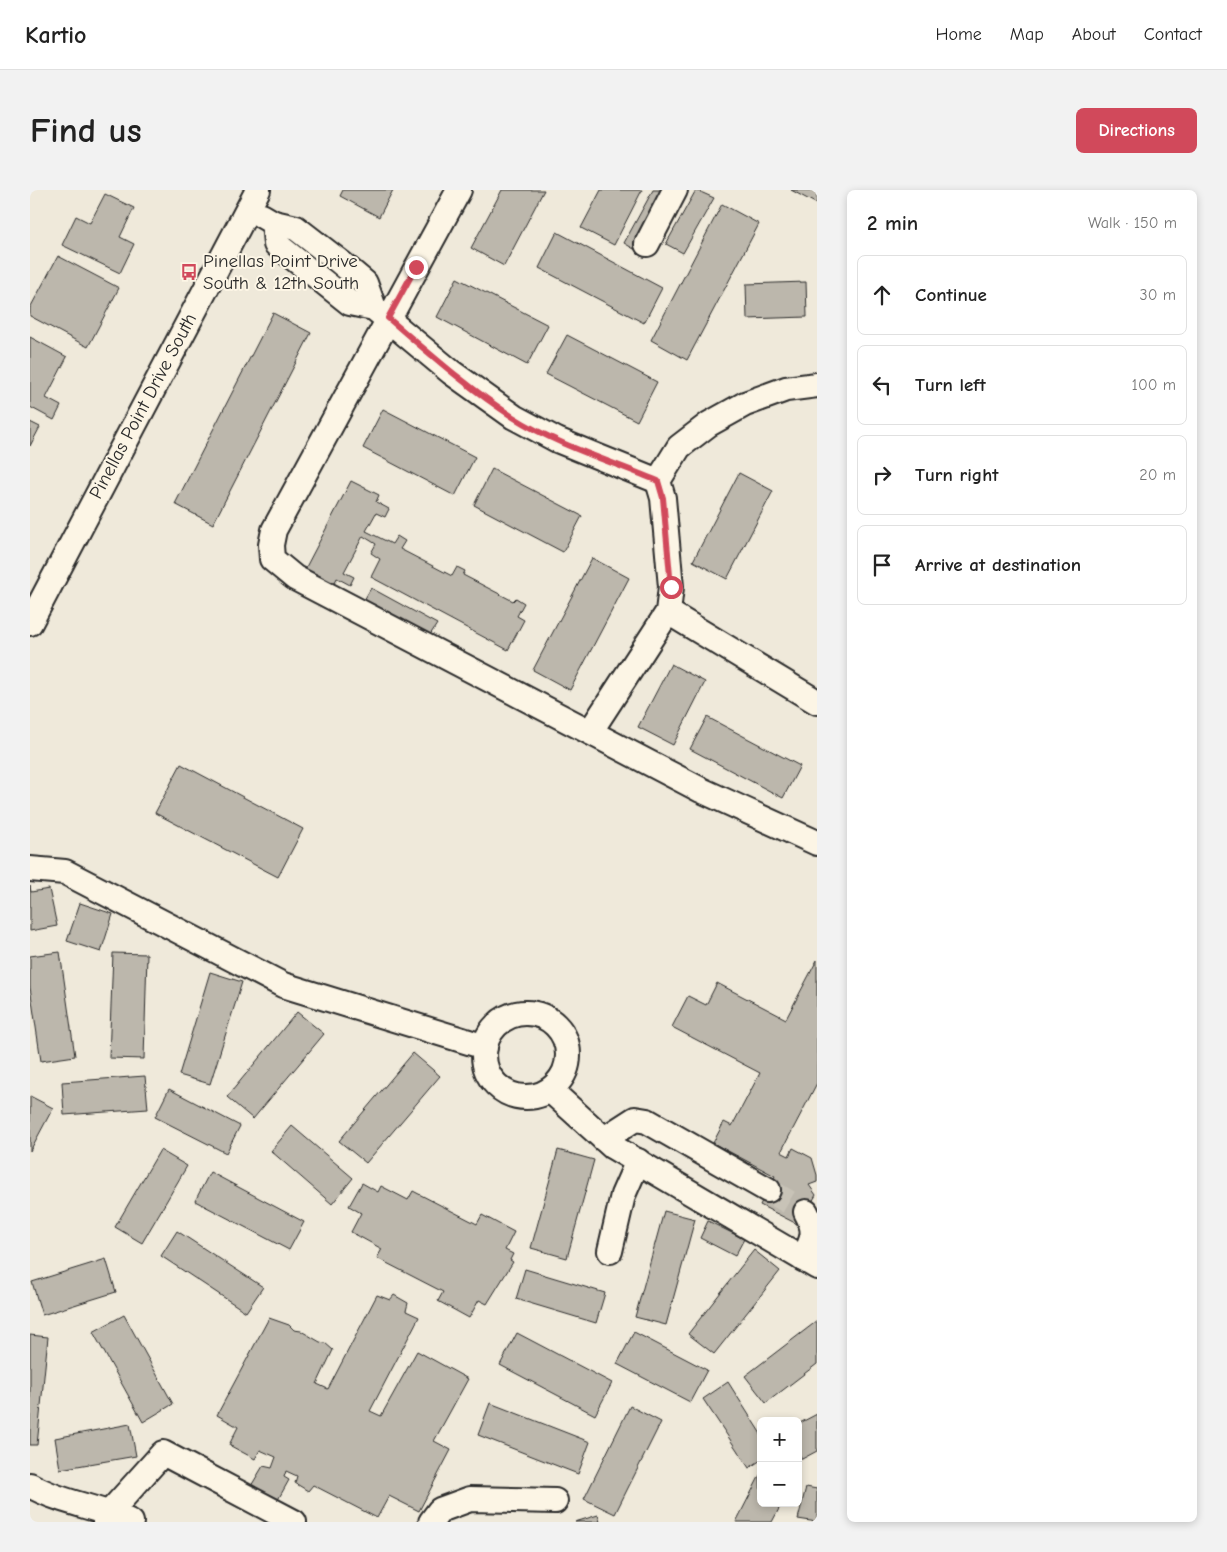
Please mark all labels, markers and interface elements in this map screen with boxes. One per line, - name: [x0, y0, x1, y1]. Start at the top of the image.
- text: Kartio: [25, 21, 87, 49]
- text: Home: [935, 24, 982, 45]
- text: Map: [1010, 24, 1044, 45]
- text: About: [1072, 24, 1116, 45]
- text: Contact: [1144, 24, 1202, 45]
- button: Directions: [1076, 108, 1197, 153]
- text: Find us: [30, 110, 142, 151]
- text: 2 min: [867, 211, 918, 235]
- text: Walk · 150 m: [1088, 214, 1177, 232]
- place label: Pinellas Point Drive South & 12th South: [203, 250, 359, 294]
- route end: [405, 256, 428, 279]
- bus stop icon: Pinellas Point Drive South & 12th South: [179, 262, 199, 282]
- icon: ahead: [868, 281, 896, 309]
- text: Continue: [915, 284, 987, 306]
- text: 30 m: [1140, 286, 1176, 304]
- street label: Pinellas Point Drive South: [85, 309, 201, 503]
- icon: left: [868, 371, 896, 399]
- text: Turn left: [915, 374, 986, 396]
- text: 100 m: [1132, 376, 1176, 394]
- icon: right: [868, 461, 896, 489]
- text: Turn right: [915, 464, 999, 486]
- text: 20 m: [1139, 466, 1176, 484]
- icon: arrive: [868, 551, 896, 579]
- text: Arrive at destination: [915, 554, 1081, 576]
- route start: [660, 576, 683, 599]
- map controls: [757, 1417, 802, 1507]
- button: +: [757, 1417, 802, 1462]
- button: −: [757, 1462, 802, 1507]

